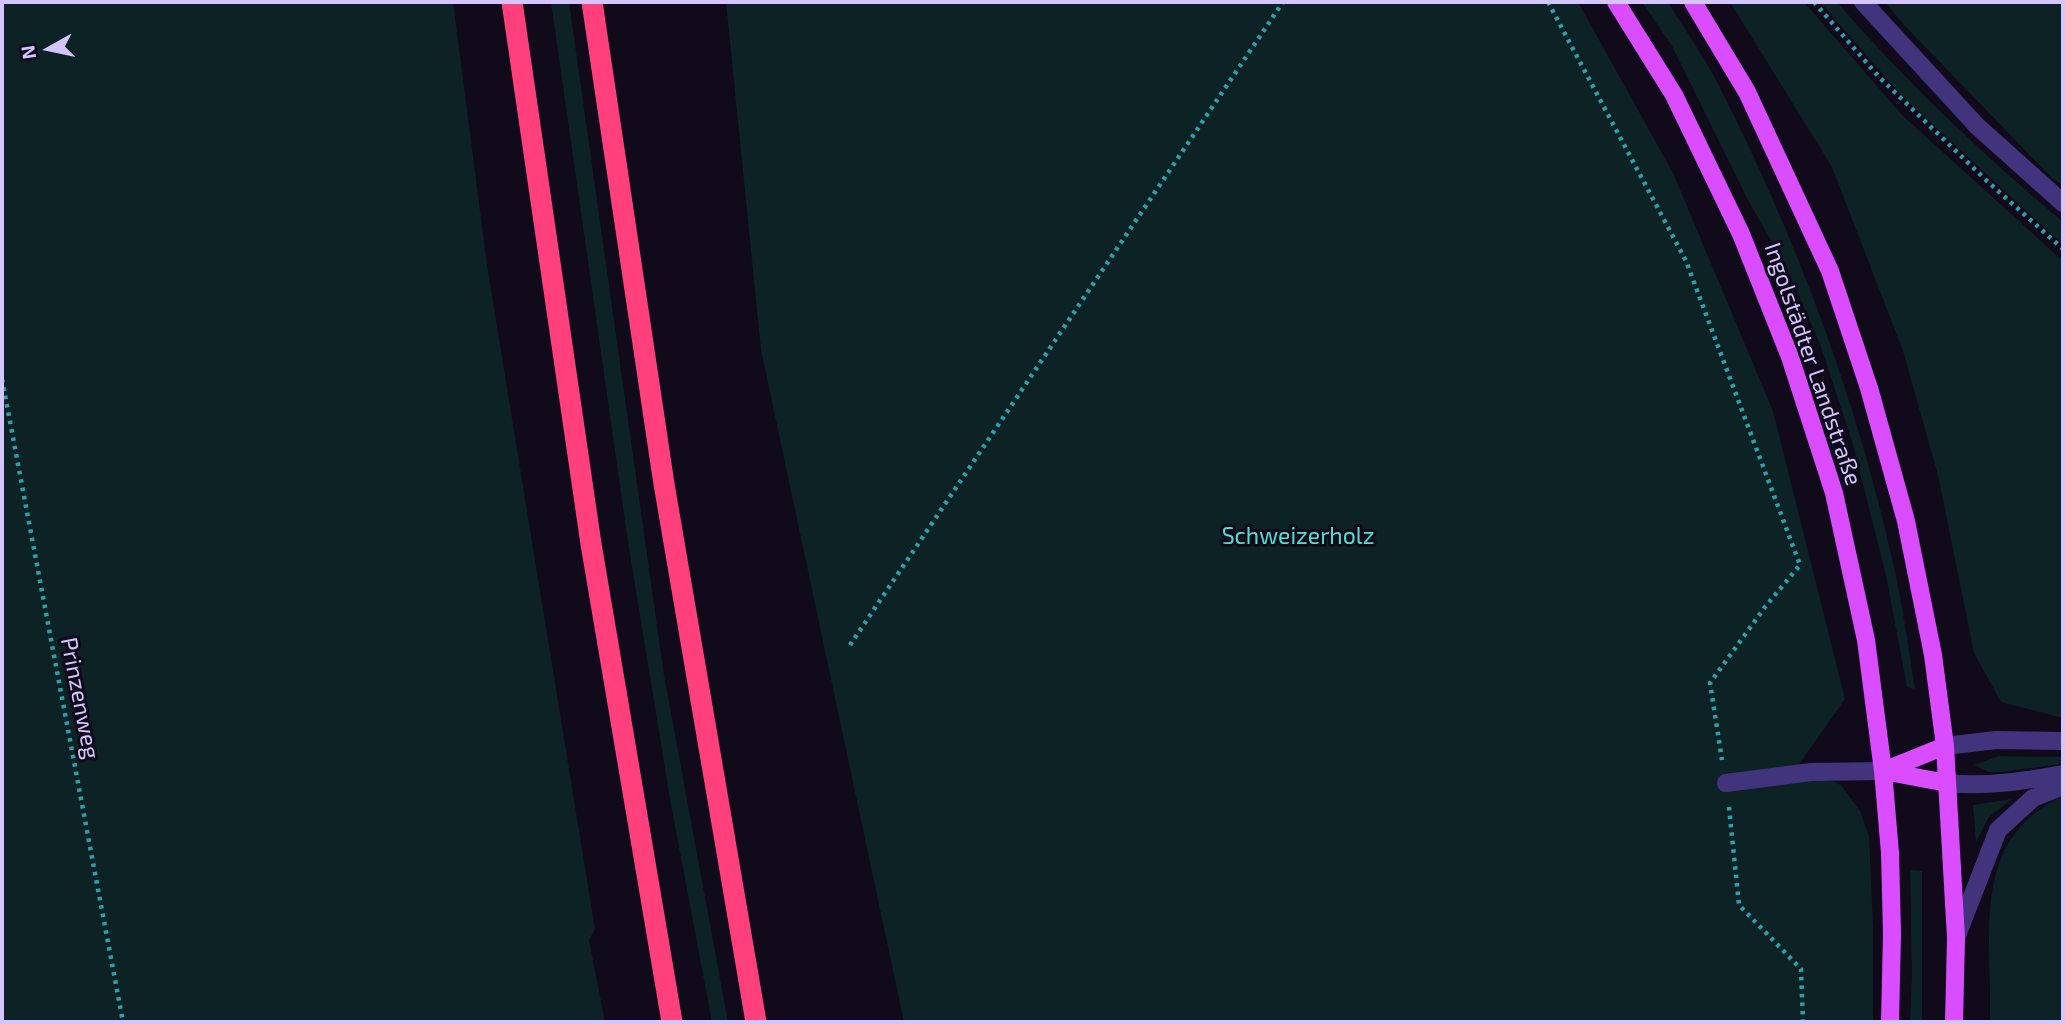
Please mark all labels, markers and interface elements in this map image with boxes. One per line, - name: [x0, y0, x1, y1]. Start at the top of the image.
- north arrow: [14, 14, 84, 84]
- text: N: [15, 44, 40, 61]
- street label: Ingolstädter Landstraße: [1758, 239, 1868, 489]
- park label: Schweizerholz: [1222, 522, 1374, 550]
- street label: Prinzenweg: [55, 635, 105, 761]

